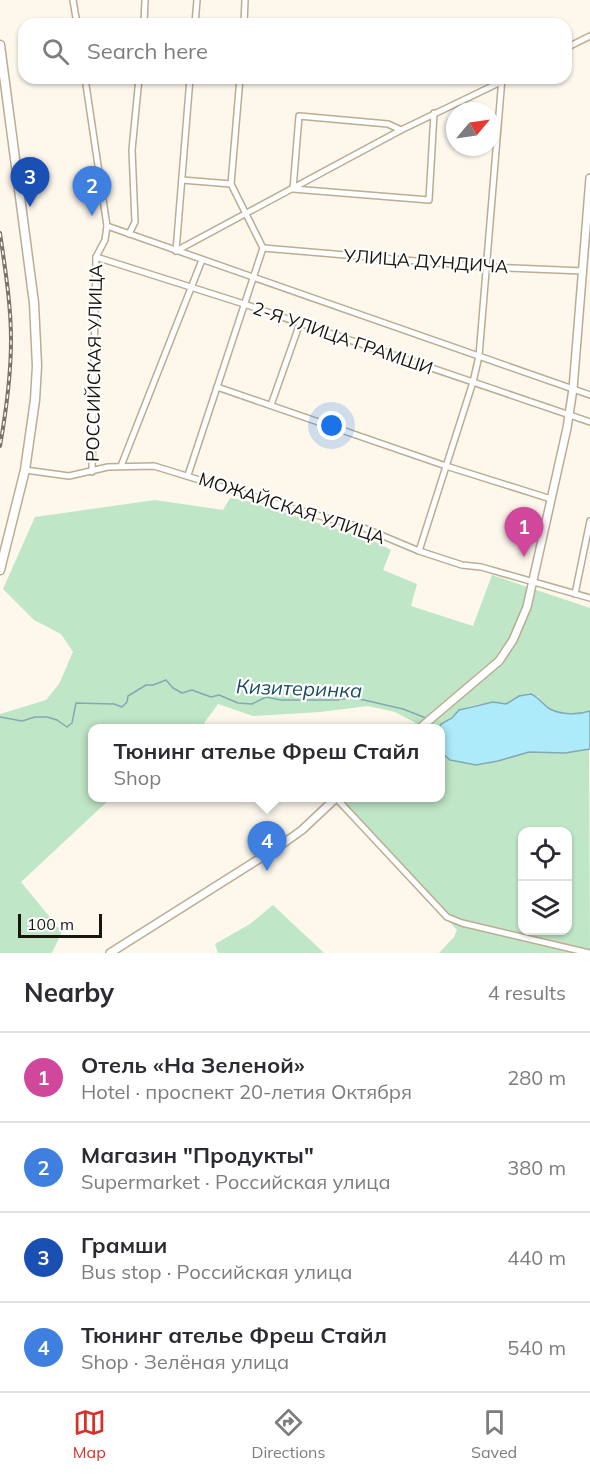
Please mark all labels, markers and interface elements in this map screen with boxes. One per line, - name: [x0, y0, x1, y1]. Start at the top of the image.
- search box: [18, 18, 572, 84]
- icon: search: [39, 35, 72, 68]
- text: Search here: [87, 37, 208, 65]
- north arrow: [446, 102, 500, 156]
- pin: 3: [10, 158, 50, 207]
- pin: 2: [72, 166, 112, 216]
- street label: УЛИЦА ДУНДИЧА: [342, 244, 509, 278]
- street label: РОССИЙСКАЯ УЛИЦА: [81, 264, 107, 462]
- street label: 2-Я УЛИЦА ГРАМШИ: [250, 296, 436, 380]
- your location: [317, 411, 346, 440]
- street label: МОЖАЙСКАЯ УЛИЦА: [196, 467, 388, 549]
- pin: 1: [504, 508, 544, 557]
- water label: Кизитеринка: [235, 673, 363, 703]
- popup: [88, 724, 445, 802]
- text: Тюнинг ателье Фреш Стайл: [114, 737, 419, 765]
- text: Shop: [114, 765, 161, 790]
- pin: 4: [248, 822, 286, 871]
- map controls: [518, 827, 572, 935]
- button: locate: [518, 827, 572, 881]
- button: layers: [518, 881, 572, 935]
- scale bar: [18, 911, 102, 938]
- text: 100 m: [27, 914, 74, 934]
- text: Nearby: [24, 976, 114, 1009]
- text: 4 results: [488, 980, 566, 1005]
- text: Отель «На Зеленой»: [81, 1051, 305, 1079]
- text: 1: [38, 1065, 50, 1090]
- text: 280 m: [507, 1065, 566, 1090]
- text: Hotel · проспект 20-летия Октября: [81, 1079, 412, 1104]
- text: Магазин "Продукты": [81, 1141, 314, 1169]
- text: 2: [38, 1155, 50, 1180]
- text: 380 m: [507, 1155, 566, 1180]
- text: Supermarket · Российская улица: [81, 1169, 391, 1194]
- text: Грамши: [81, 1231, 167, 1259]
- text: 3: [38, 1245, 50, 1270]
- text: 440 m: [507, 1245, 566, 1270]
- text: Bus stop · Российская улица: [81, 1259, 352, 1284]
- text: Тюнинг ателье Фреш Стайл: [81, 1321, 387, 1349]
- text: 4: [38, 1335, 50, 1360]
- text: 540 m: [507, 1335, 566, 1360]
- text: Shop · Зелёная улица: [81, 1349, 289, 1374]
- tab: Map: [73, 1406, 106, 1462]
- tab: Directions: [251, 1406, 325, 1462]
- tab: Saved: [471, 1406, 517, 1462]

